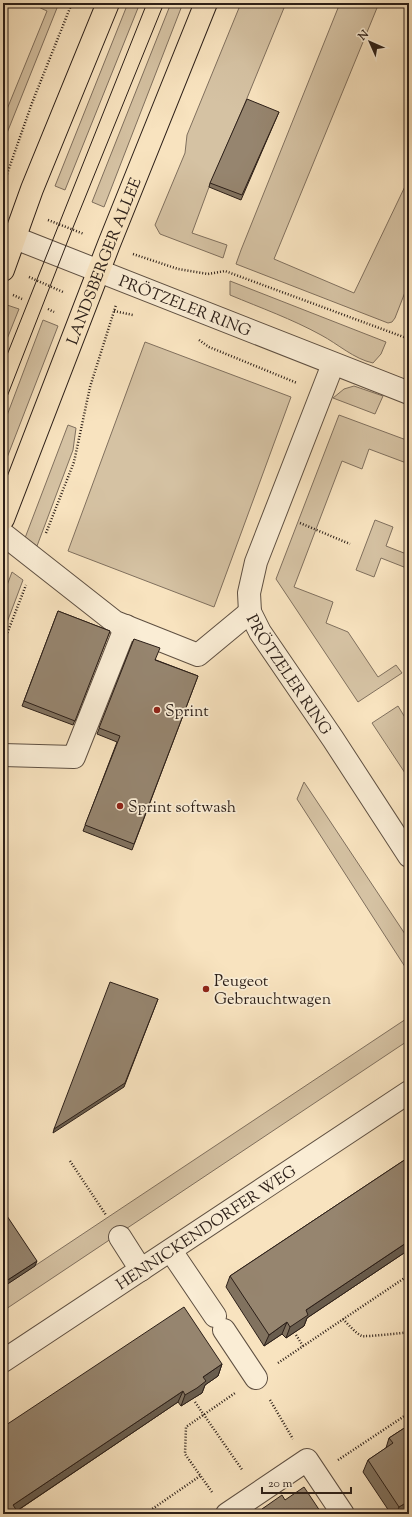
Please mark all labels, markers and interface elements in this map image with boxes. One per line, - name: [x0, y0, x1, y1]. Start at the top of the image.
- north arrow: [350, 22, 390, 62]
- text: N: [354, 27, 373, 45]
- street label: LANDSBERGER ALLEE: [62, 174, 149, 349]
- street label: PRÖTZELER RING: [115, 271, 254, 344]
- street label: PRÖTZELER RING: [239, 611, 336, 740]
- place label: Sprint: [165, 701, 209, 724]
- marker: Sprint: [152, 705, 162, 715]
- place label: Sprint softwash: [128, 797, 237, 820]
- marker: Sprint softwash: [115, 801, 125, 811]
- place label: Peugeot Gebrauchtwagen: [214, 971, 332, 1012]
- marker: Peugeot Gebrauchtwagen: [201, 984, 211, 994]
- street label: HENNICKENDORFER WEG: [112, 1161, 302, 1297]
- scale bar: [262, 1469, 351, 1495]
- text: 20 m: [268, 1475, 293, 1493]

